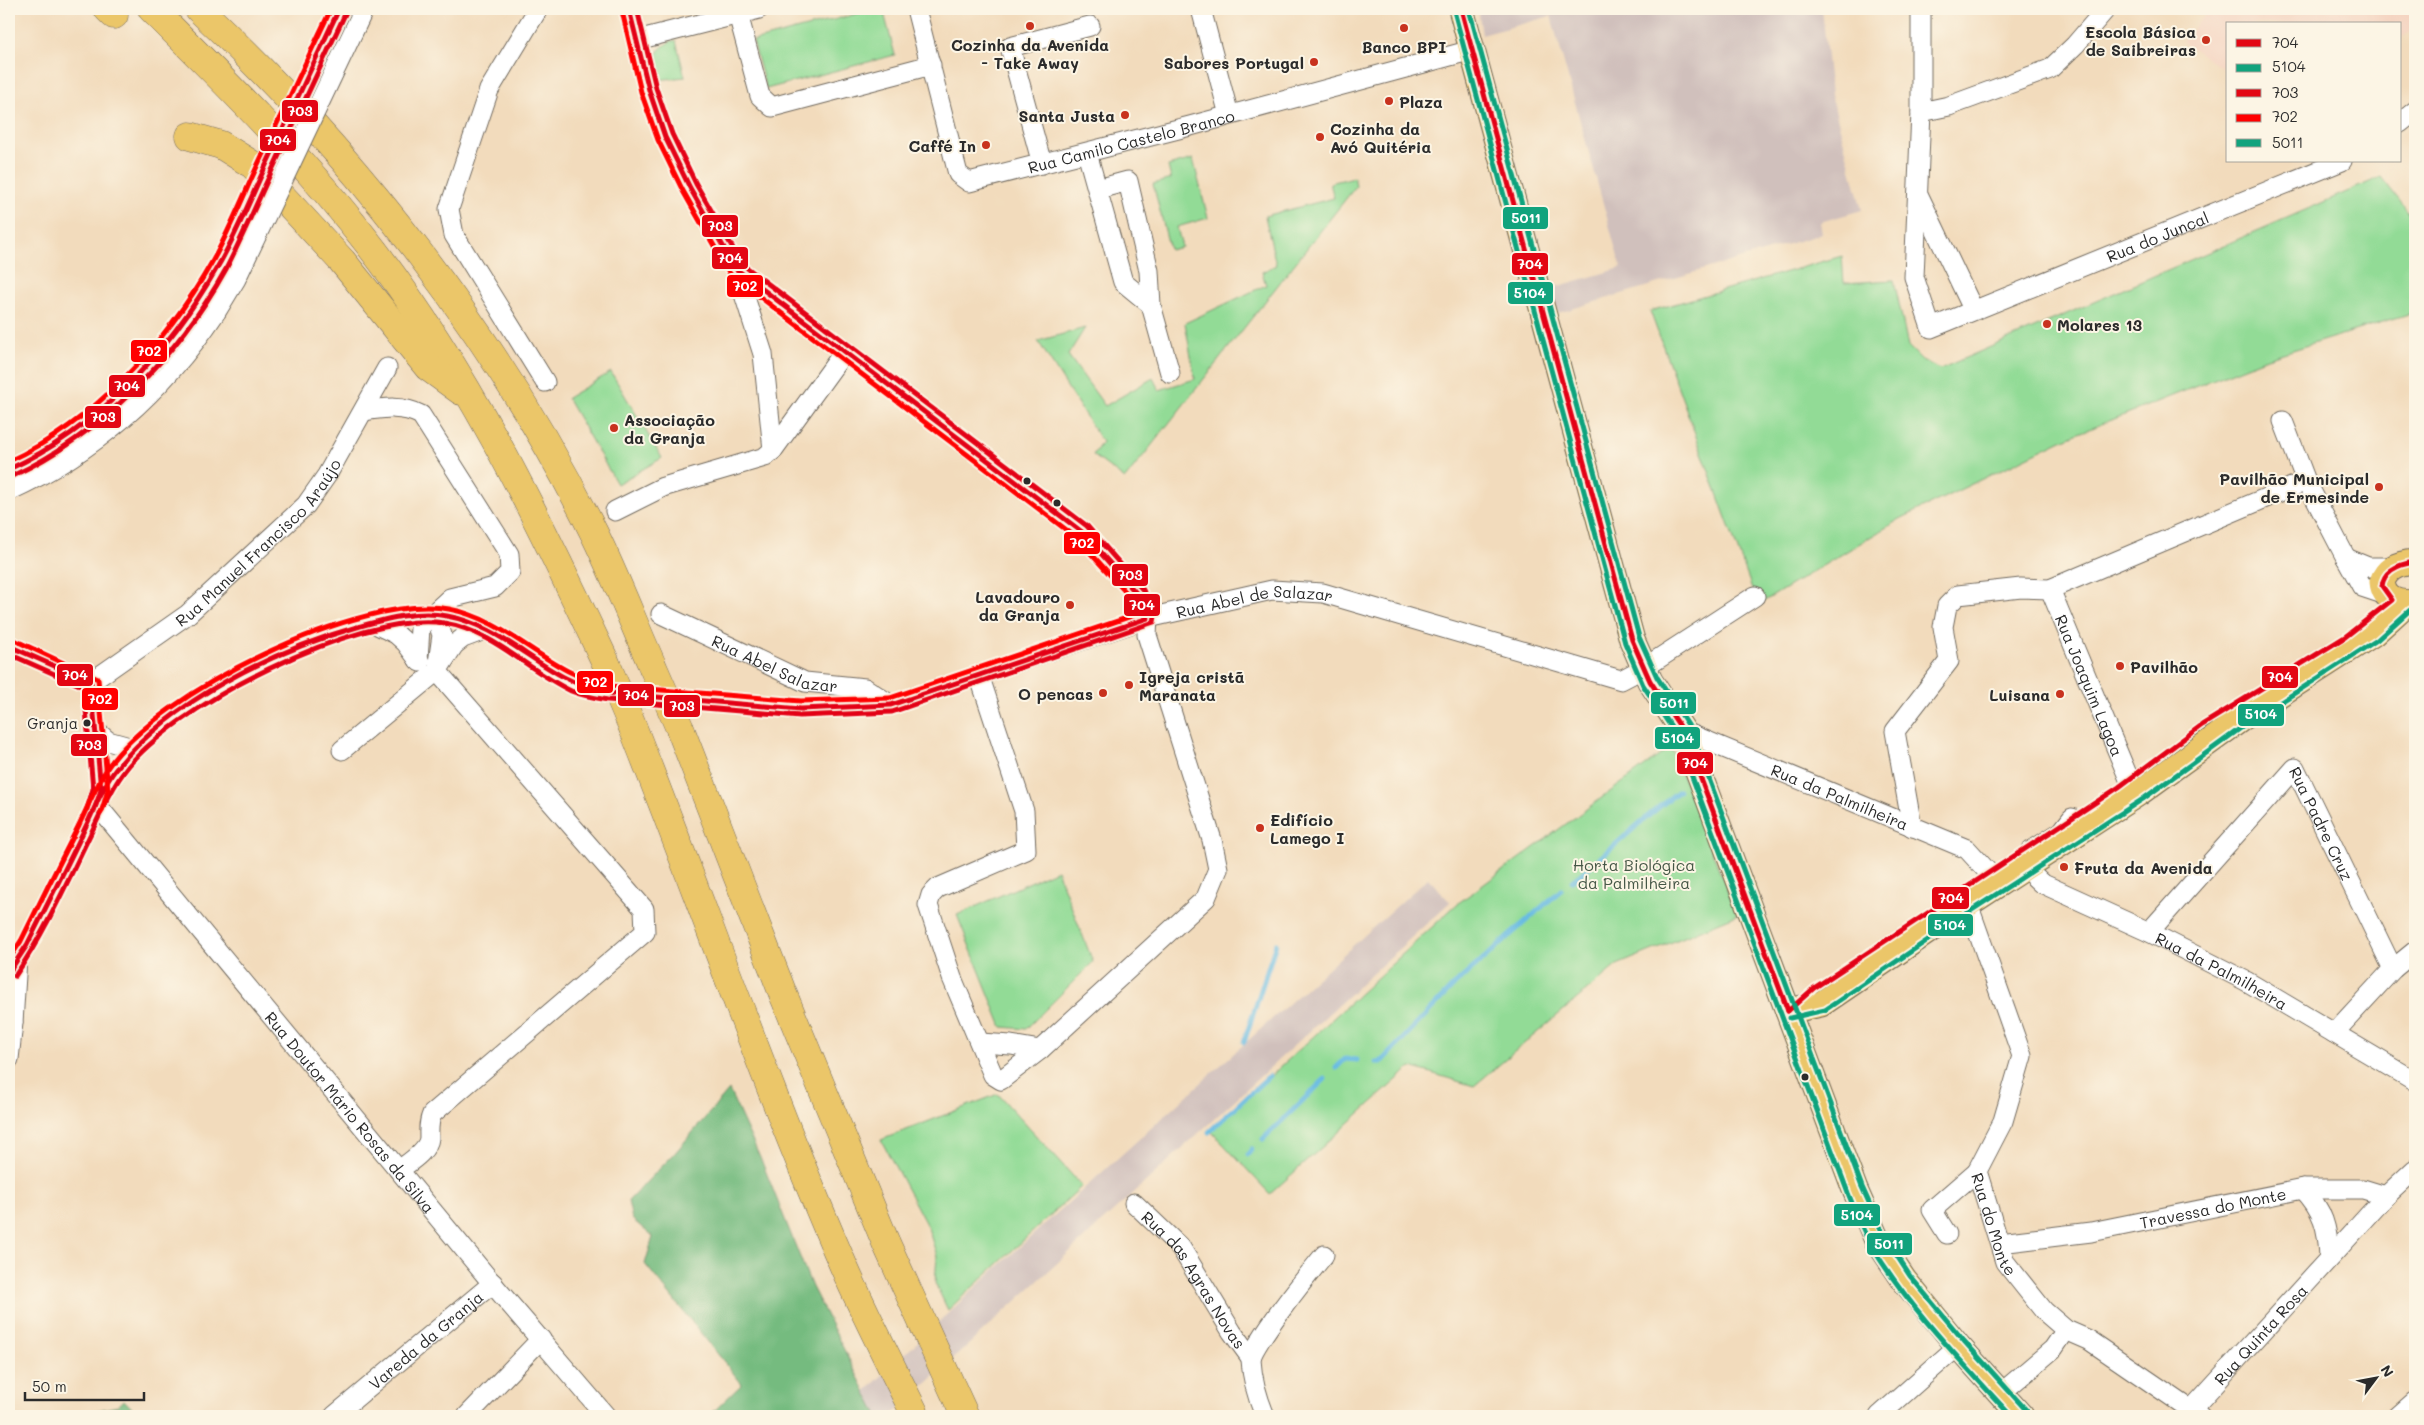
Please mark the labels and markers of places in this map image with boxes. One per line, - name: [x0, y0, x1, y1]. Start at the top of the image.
- marker: Cozinha da Avenida - Take Away: [1024, 20, 1036, 32]
- place label: Escola Básica de Saibreiras: [2085, 21, 2196, 60]
- marker: Banco BPI: [1398, 22, 1410, 34]
- place label: Cozinha da Avenida - Take Away: [951, 34, 1109, 73]
- marker: Escola Básica de Saibreiras: [2200, 34, 2212, 46]
- place label: Banco BPI: [1362, 36, 1446, 57]
- place label: Sabores Portugal: [1164, 52, 1304, 73]
- marker: Sabores Portugal: [1308, 56, 1320, 68]
- place label: Plaza: [1399, 91, 1443, 112]
- marker: Plaza: [1383, 95, 1395, 107]
- place label: Santa Justa: [1019, 105, 1115, 126]
- marker: Santa Justa: [1119, 109, 1131, 121]
- place label: Cozinha da Avó Quitéria: [1330, 118, 1432, 157]
- marker: Cozinha da Avó Quitéria: [1314, 131, 1326, 143]
- place label: Caffé In: [909, 135, 976, 156]
- marker: Caffé In: [980, 139, 992, 151]
- place label: Molares 13: [2057, 314, 2143, 335]
- marker: Molares 13: [2041, 318, 2053, 330]
- place label: Associação da Granja: [624, 409, 715, 448]
- marker: Associação da Granja: [608, 422, 620, 434]
- place label: Pavilhão Municipal de Ermesinde: [2219, 468, 2369, 507]
- unlabelled marker: [1022, 476, 1032, 486]
- marker: Pavilhão Municipal de Ermesinde: [2373, 481, 2385, 493]
- unlabelled marker: [1052, 498, 1062, 508]
- place label: Lavadouro da Granja: [975, 586, 1060, 625]
- marker: Lavadouro da Granja: [1064, 599, 1076, 611]
- place label: Pavilhão: [2130, 656, 2198, 677]
- marker: Pavilhão: [2114, 660, 2126, 672]
- place label: Igreja cristã Maranata: [1139, 666, 1245, 705]
- marker: Igreja cristã Maranata: [1123, 679, 1135, 691]
- place label: O pencas: [1018, 683, 1093, 704]
- place label: Luisana: [1989, 684, 2050, 705]
- marker: O pencas: [1097, 687, 1109, 699]
- marker: Luisana: [2054, 688, 2066, 700]
- place label: Granja: [27, 713, 78, 733]
- marker: Granja: [82, 718, 92, 728]
- place label: Edifício Lamego I: [1270, 809, 1345, 848]
- marker: Edifício Lamego I: [1254, 822, 1266, 834]
- place label: Fruta da Avenida: [2074, 857, 2213, 878]
- marker: Fruta da Avenida: [2058, 861, 2070, 873]
- unlabelled marker: [1800, 1072, 1810, 1082]

